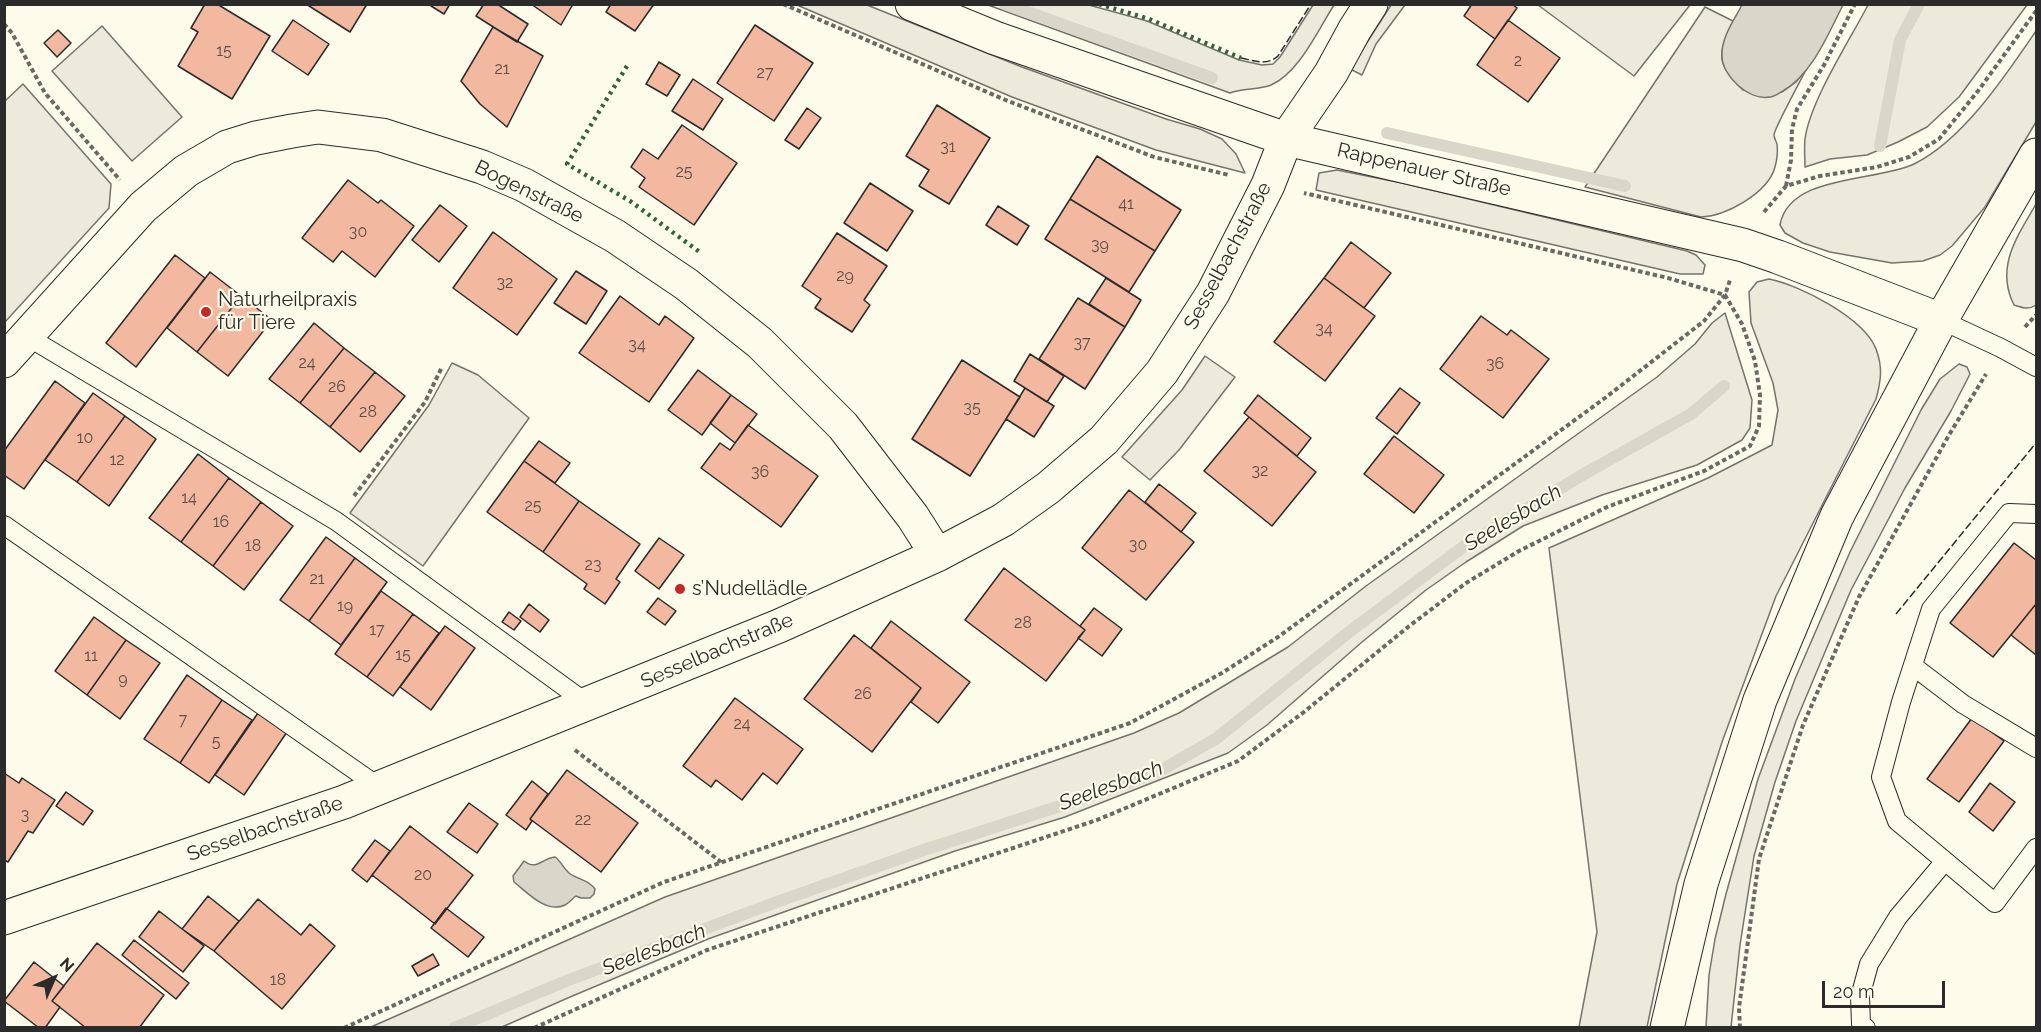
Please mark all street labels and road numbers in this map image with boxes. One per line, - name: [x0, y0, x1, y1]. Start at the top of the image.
- street label: Rappenauer Straße: [1335, 138, 1513, 202]
- street label: Bogenstraße: [471, 155, 587, 229]
- street label: Sesselbachstraße: [1179, 178, 1277, 334]
- street label: Sesselbachstraße: [637, 608, 797, 694]
- street label: Sesselbachstraße: [184, 791, 346, 867]

